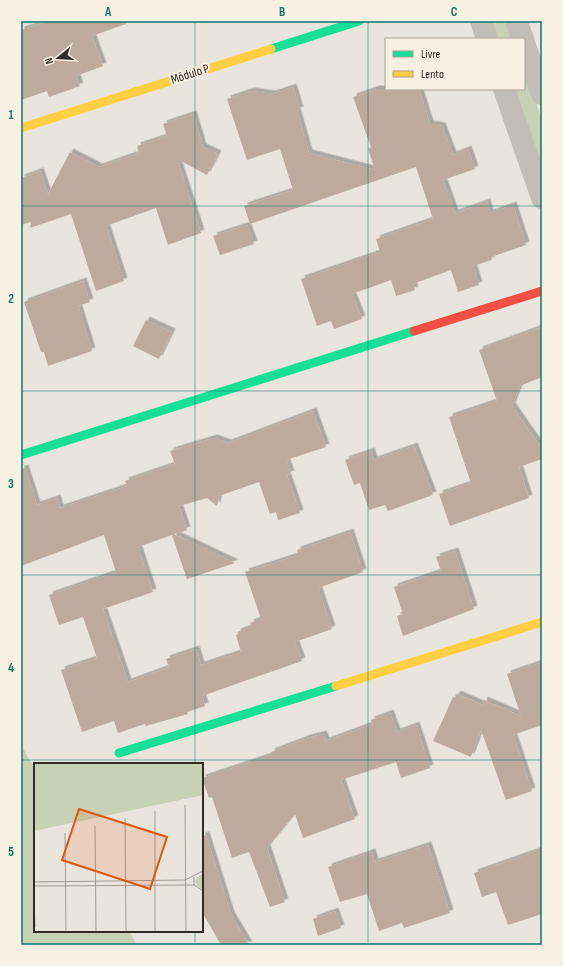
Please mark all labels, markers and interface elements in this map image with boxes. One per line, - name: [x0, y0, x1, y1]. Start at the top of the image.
- text: A: [104, 4, 112, 20]
- text: B: [279, 4, 285, 20]
- text: C: [451, 4, 458, 20]
- north arrow: [38, 38, 78, 78]
- legend: [385, 38, 525, 90]
- text: Livre: [421, 47, 441, 62]
- text: N: [42, 56, 56, 66]
- street label: Módulo P: [169, 60, 212, 88]
- text: Lento: [421, 67, 444, 82]
- text: 1: [8, 107, 14, 123]
- text: 2: [8, 291, 14, 307]
- text: 3: [8, 476, 14, 492]
- text: 4: [8, 660, 14, 676]
- inset map: [34, 763, 203, 932]
- text: 5: [8, 844, 14, 860]

